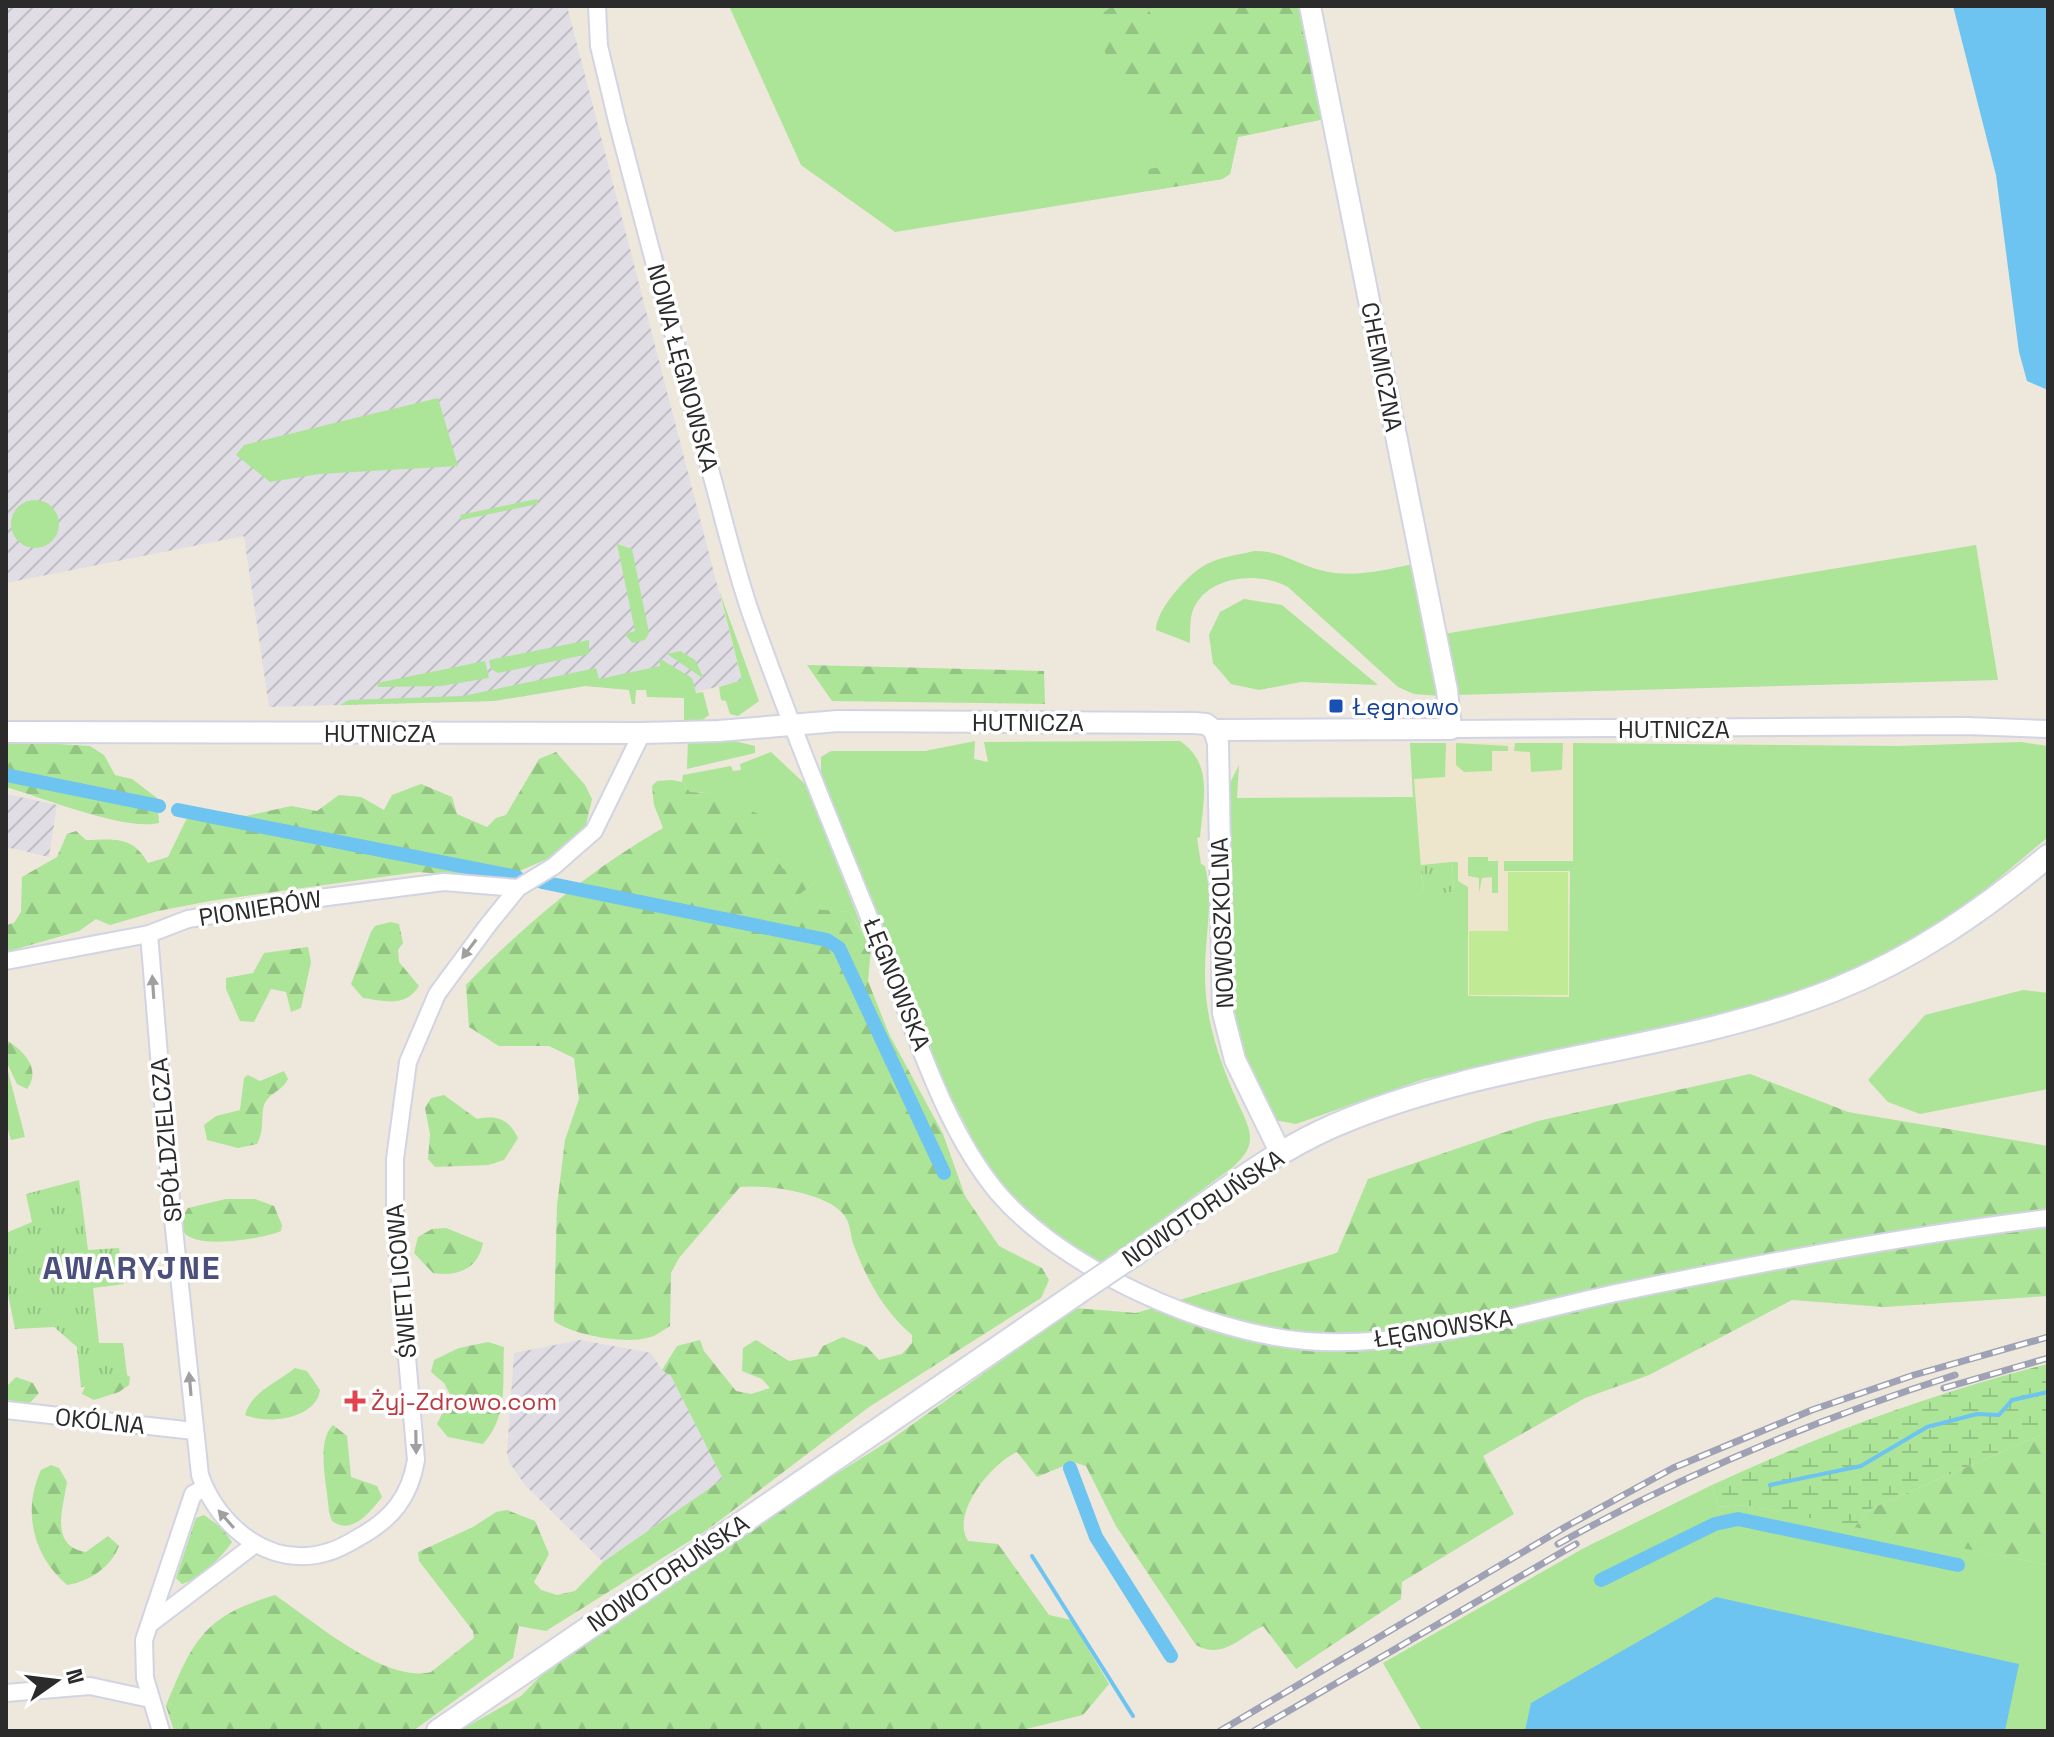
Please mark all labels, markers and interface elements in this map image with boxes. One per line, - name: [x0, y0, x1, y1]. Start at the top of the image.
- street label: NOWA ŁĘGNOWSKA: [640, 261, 726, 475]
- street label: CHEMICZNA: [1354, 300, 1410, 434]
- place label: Łęgnowo: [1352, 691, 1459, 722]
- marker: Łęgnowo: [1327, 697, 1345, 715]
- street label: HUTNICZA: [972, 707, 1084, 738]
- street label: HUTNICZA: [1618, 714, 1730, 745]
- street label: HUTNICZA: [324, 718, 436, 749]
- street label: NOWOSZKOLNA: [1204, 837, 1240, 1009]
- street label: PIONIERÓW: [197, 883, 323, 933]
- street label: ŁĘGNOWSKA: [856, 913, 938, 1055]
- one-way arrow: [462, 939, 478, 959]
- one-way arrow: [146, 974, 159, 999]
- street label: SPÓŁDZIELCZA: [143, 1056, 189, 1224]
- street label: NOWOTORUŃSKA: [1116, 1142, 1290, 1274]
- street label: ŚWIETLICOWA: [379, 1202, 423, 1360]
- district label: AWARYJNE: [42, 1248, 222, 1288]
- street label: ŁĘGNOWSKA: [1371, 1302, 1515, 1354]
- one-way arrow: [183, 1371, 196, 1396]
- place label: Żyj-Zdrowo.com: [371, 1386, 557, 1417]
- marker: Żyj-Zdrowo.com: [346, 1392, 364, 1410]
- street label: OKÓLNA: [54, 1401, 146, 1441]
- one-way arrow: [410, 1430, 422, 1455]
- street label: NOWOTORUŃSKA: [581, 1507, 755, 1639]
- one-way arrow: [218, 1510, 235, 1530]
- north arrow: [16, 1641, 96, 1721]
- text: N: [60, 1666, 91, 1687]

